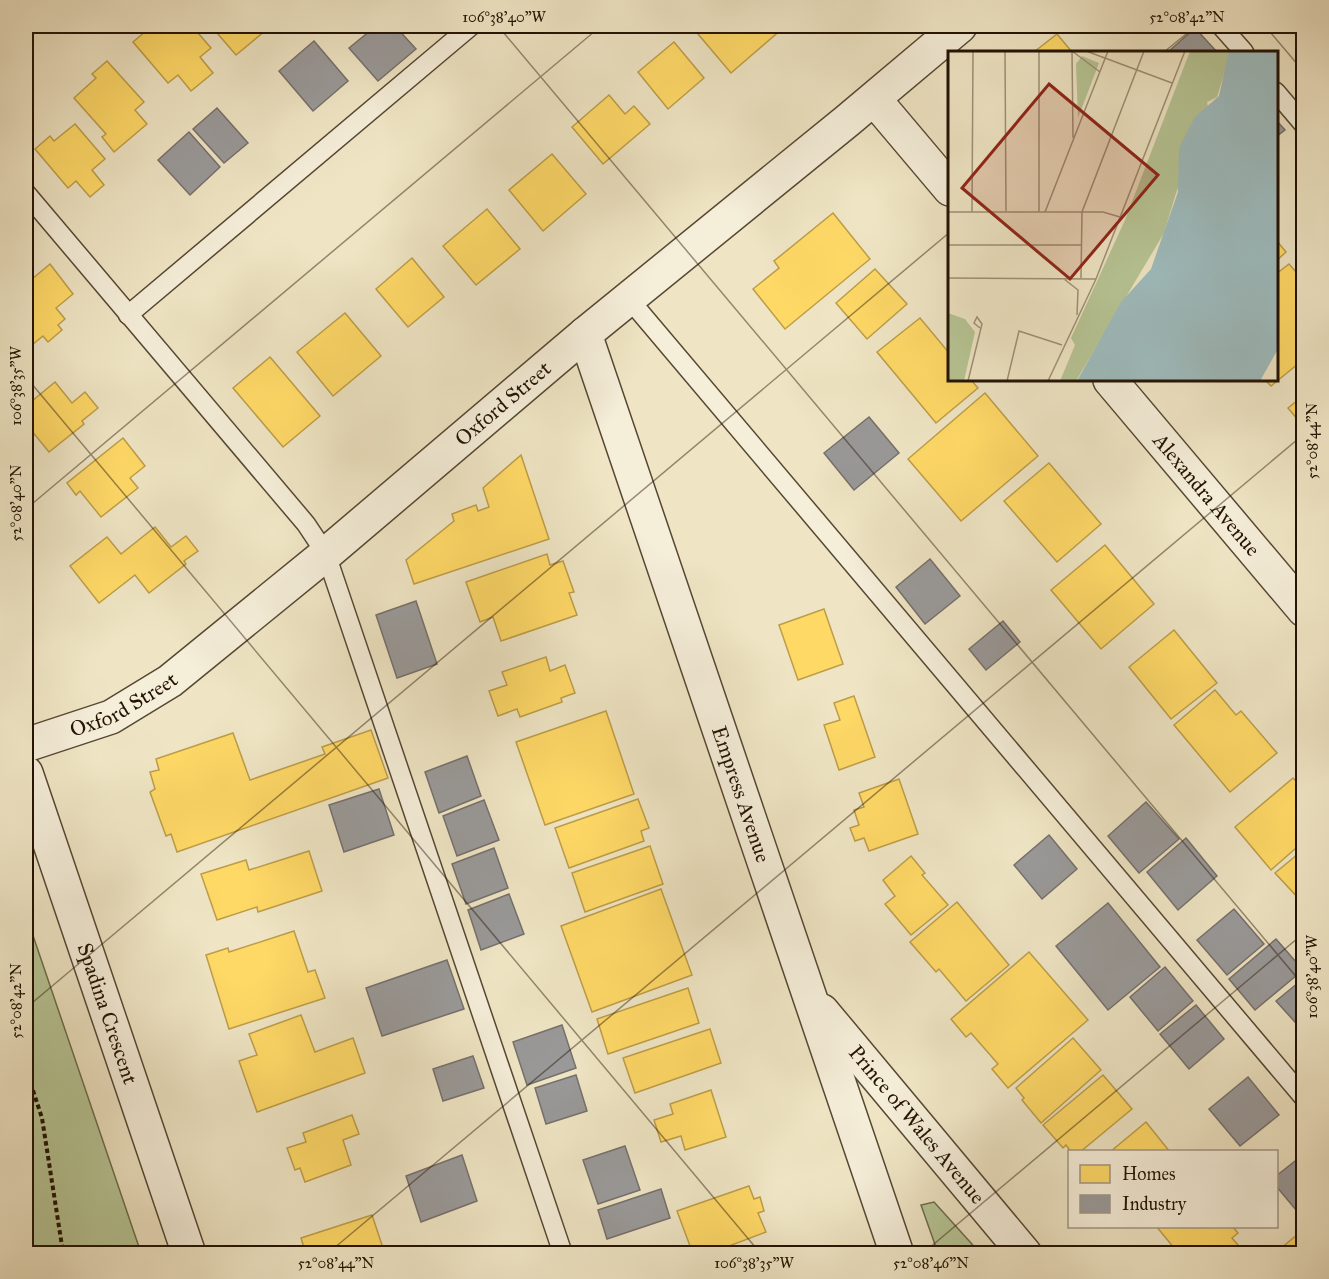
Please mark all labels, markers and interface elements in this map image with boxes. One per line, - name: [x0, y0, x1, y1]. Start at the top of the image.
- text: 106°38'40"W: [462, 8, 547, 26]
- text: 52°08'42"N: [1149, 8, 1225, 26]
- inset map: [948, 51, 1278, 381]
- text: 106°38'35"W: [7, 345, 25, 426]
- street label: Oxford Street: [450, 355, 557, 452]
- text: 52°08'44"N: [1303, 402, 1321, 479]
- street label: Alexandra Avenue: [1147, 427, 1266, 562]
- text: 52°08'40"N: [7, 464, 25, 542]
- street label: Oxford Street: [67, 667, 184, 743]
- street label: Empress Avenue: [706, 723, 776, 866]
- text: 106°38'40"W: [1303, 934, 1321, 1019]
- street label: Spadina Crescent: [72, 940, 144, 1088]
- text: 52°08'42"N: [7, 963, 25, 1039]
- street label: Prince of Wales Avenue: [843, 1040, 991, 1209]
- legend: [1068, 1150, 1278, 1228]
- text: Homes: [1122, 1163, 1176, 1185]
- text: Industry: [1122, 1193, 1187, 1215]
- text: 52°08'44"N: [298, 1254, 375, 1272]
- text: 106°38'35"W: [714, 1254, 795, 1272]
- text: 52°08'46"N: [893, 1254, 969, 1272]

